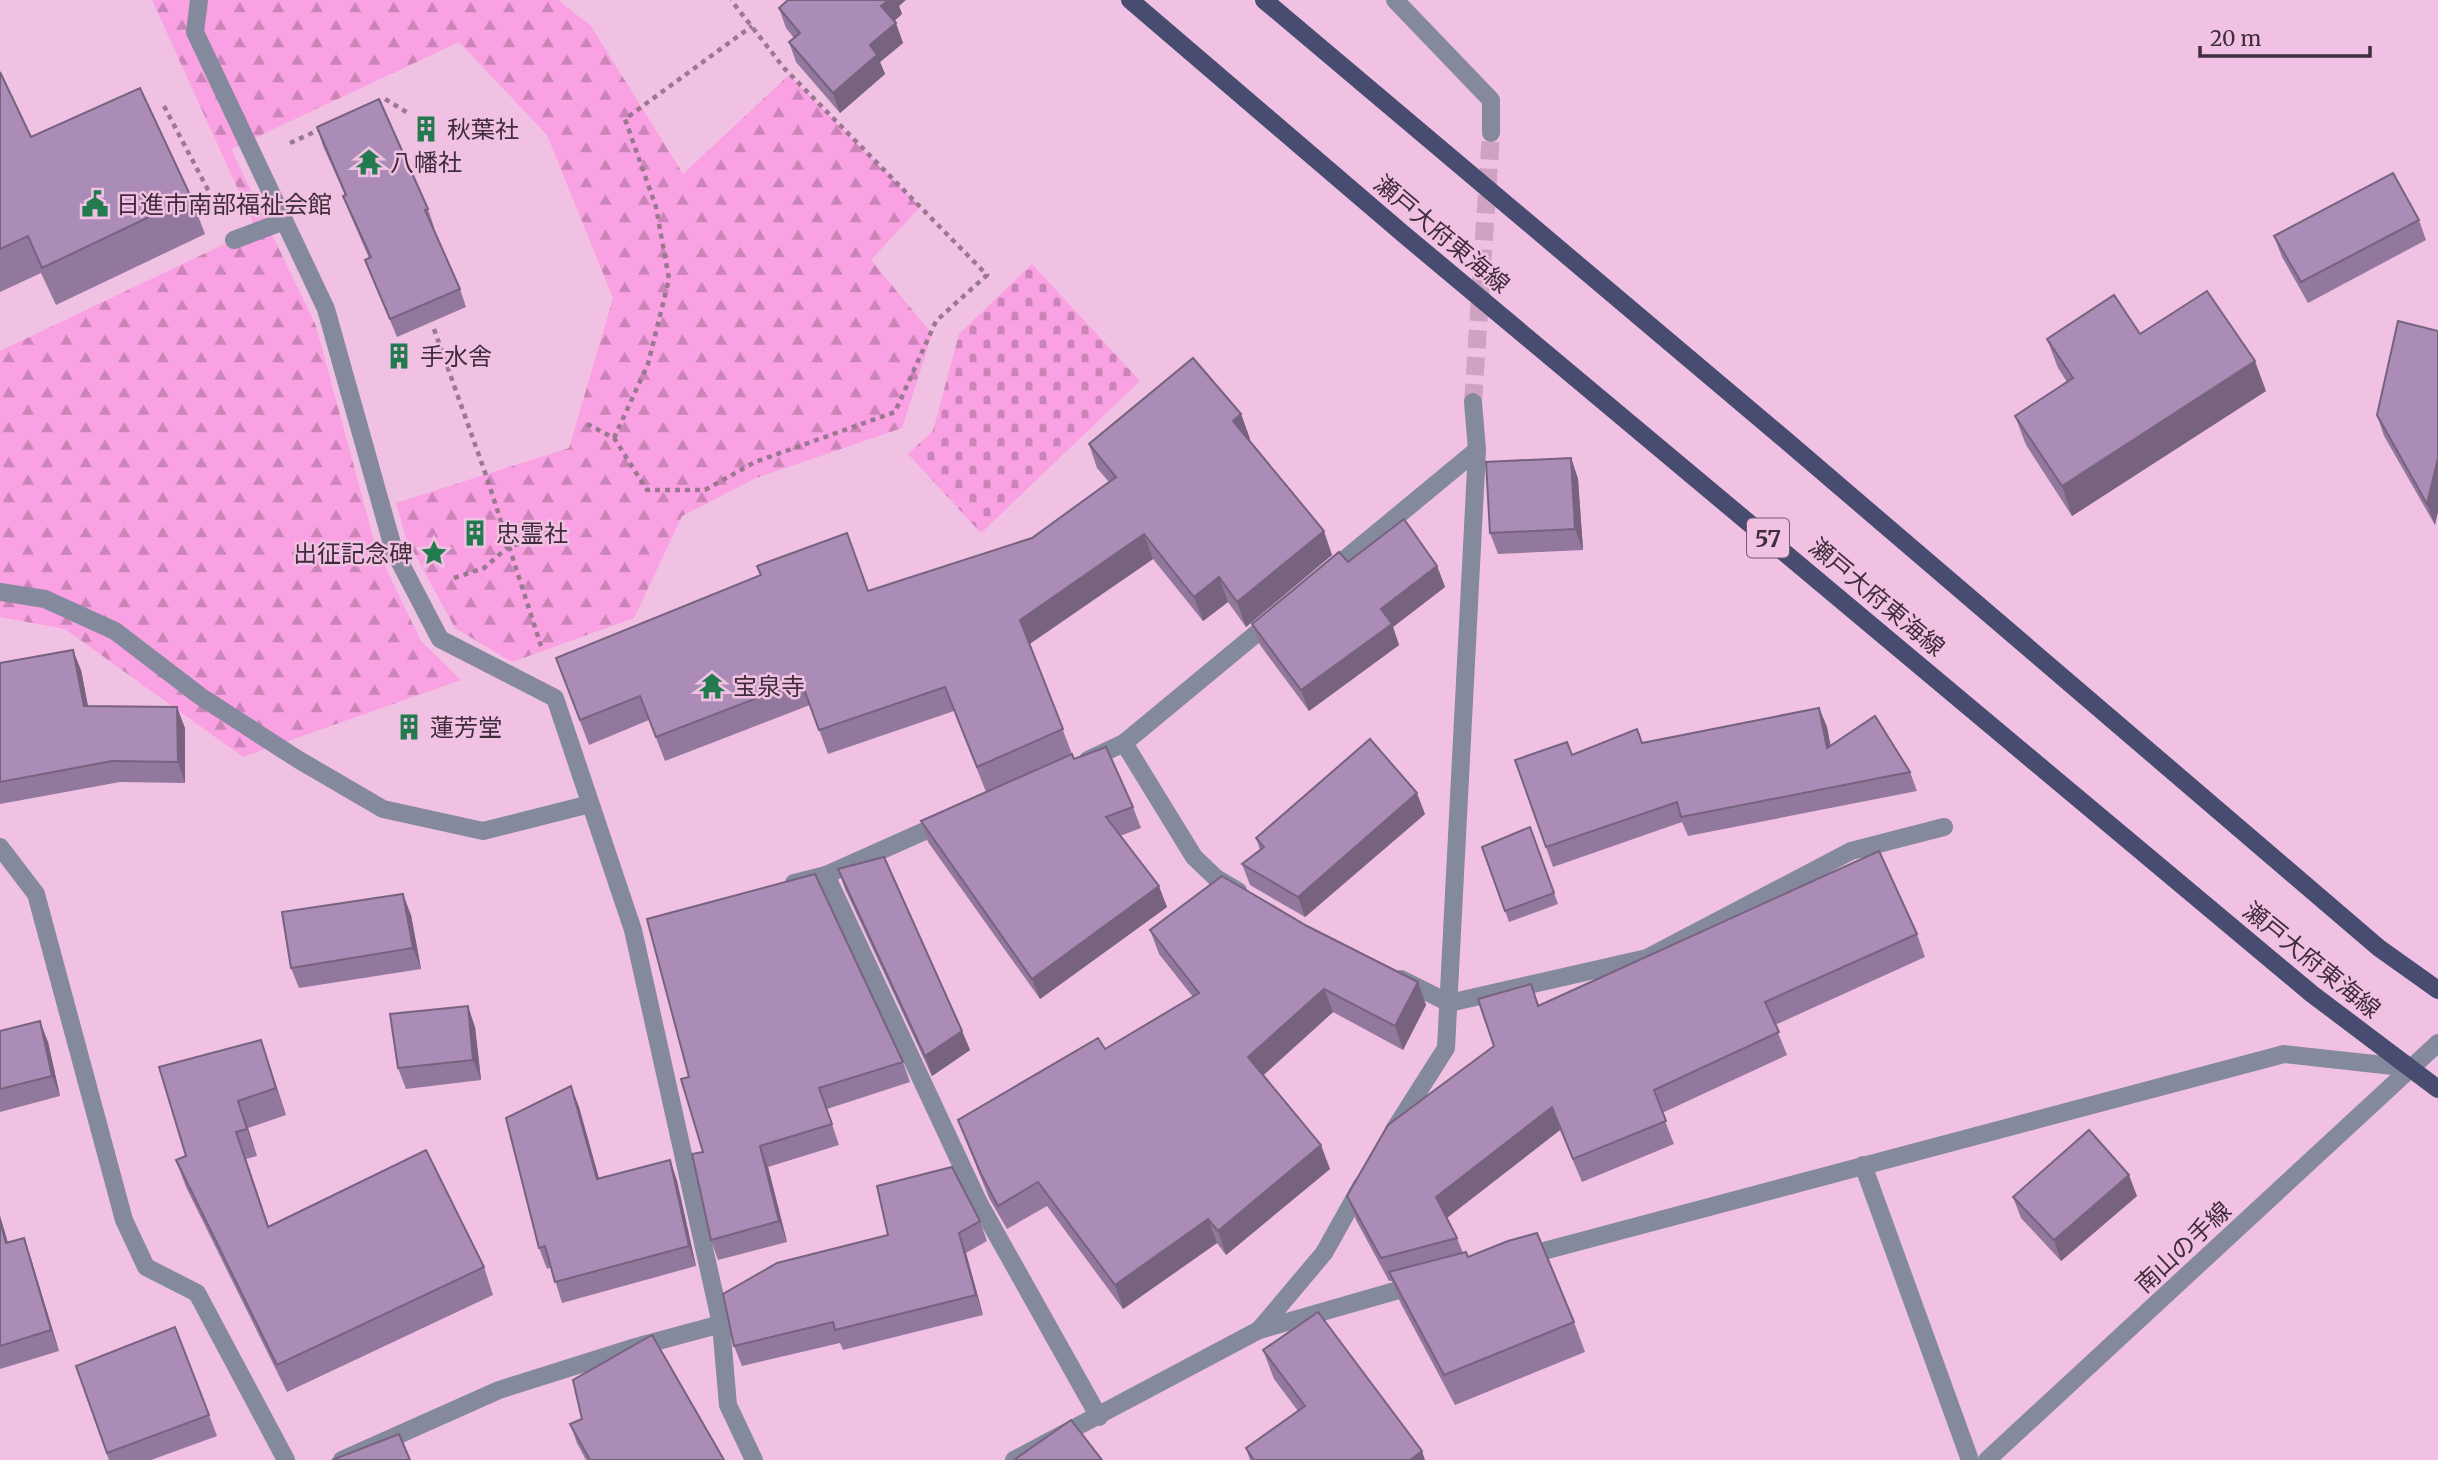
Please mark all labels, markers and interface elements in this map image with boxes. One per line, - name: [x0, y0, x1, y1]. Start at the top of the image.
- scale bar: [2200, 14, 2370, 58]
- text: 20 m: [2210, 25, 2262, 52]
- building icon: 秋葉社: [411, 114, 441, 144]
- place label: 秋葉社: [447, 114, 519, 145]
- temple icon: 八幡社: [354, 147, 384, 177]
- place label: 八幡社: [390, 147, 462, 178]
- street label: 瀬戸大府東海線: [1368, 168, 1516, 300]
- public building icon: 日進市南部福祉会館: [80, 189, 110, 219]
- place label: 日進市南部福祉会館: [116, 189, 332, 220]
- building icon: 手水舎: [384, 341, 414, 371]
- place label: 手水舎: [420, 341, 492, 372]
- building icon: 忠霊社: [460, 518, 490, 548]
- place label: 忠霊社: [496, 518, 568, 549]
- road number: 57: [1747, 518, 1789, 558]
- street label: 瀬戸大府東海線: [1803, 531, 1951, 663]
- place label: 出征記念碑: [293, 538, 413, 569]
- place icon: 出征記念碑: [419, 538, 449, 568]
- temple icon: 宝泉寺: [697, 671, 727, 701]
- place label: 宝泉寺: [733, 671, 805, 702]
- building icon: 蓮芳堂: [394, 712, 424, 742]
- place label: 蓮芳堂: [430, 712, 502, 743]
- street label: 瀬戸大府東海線: [2237, 895, 2387, 1025]
- street label: 南山の手線: [2129, 1195, 2237, 1299]

